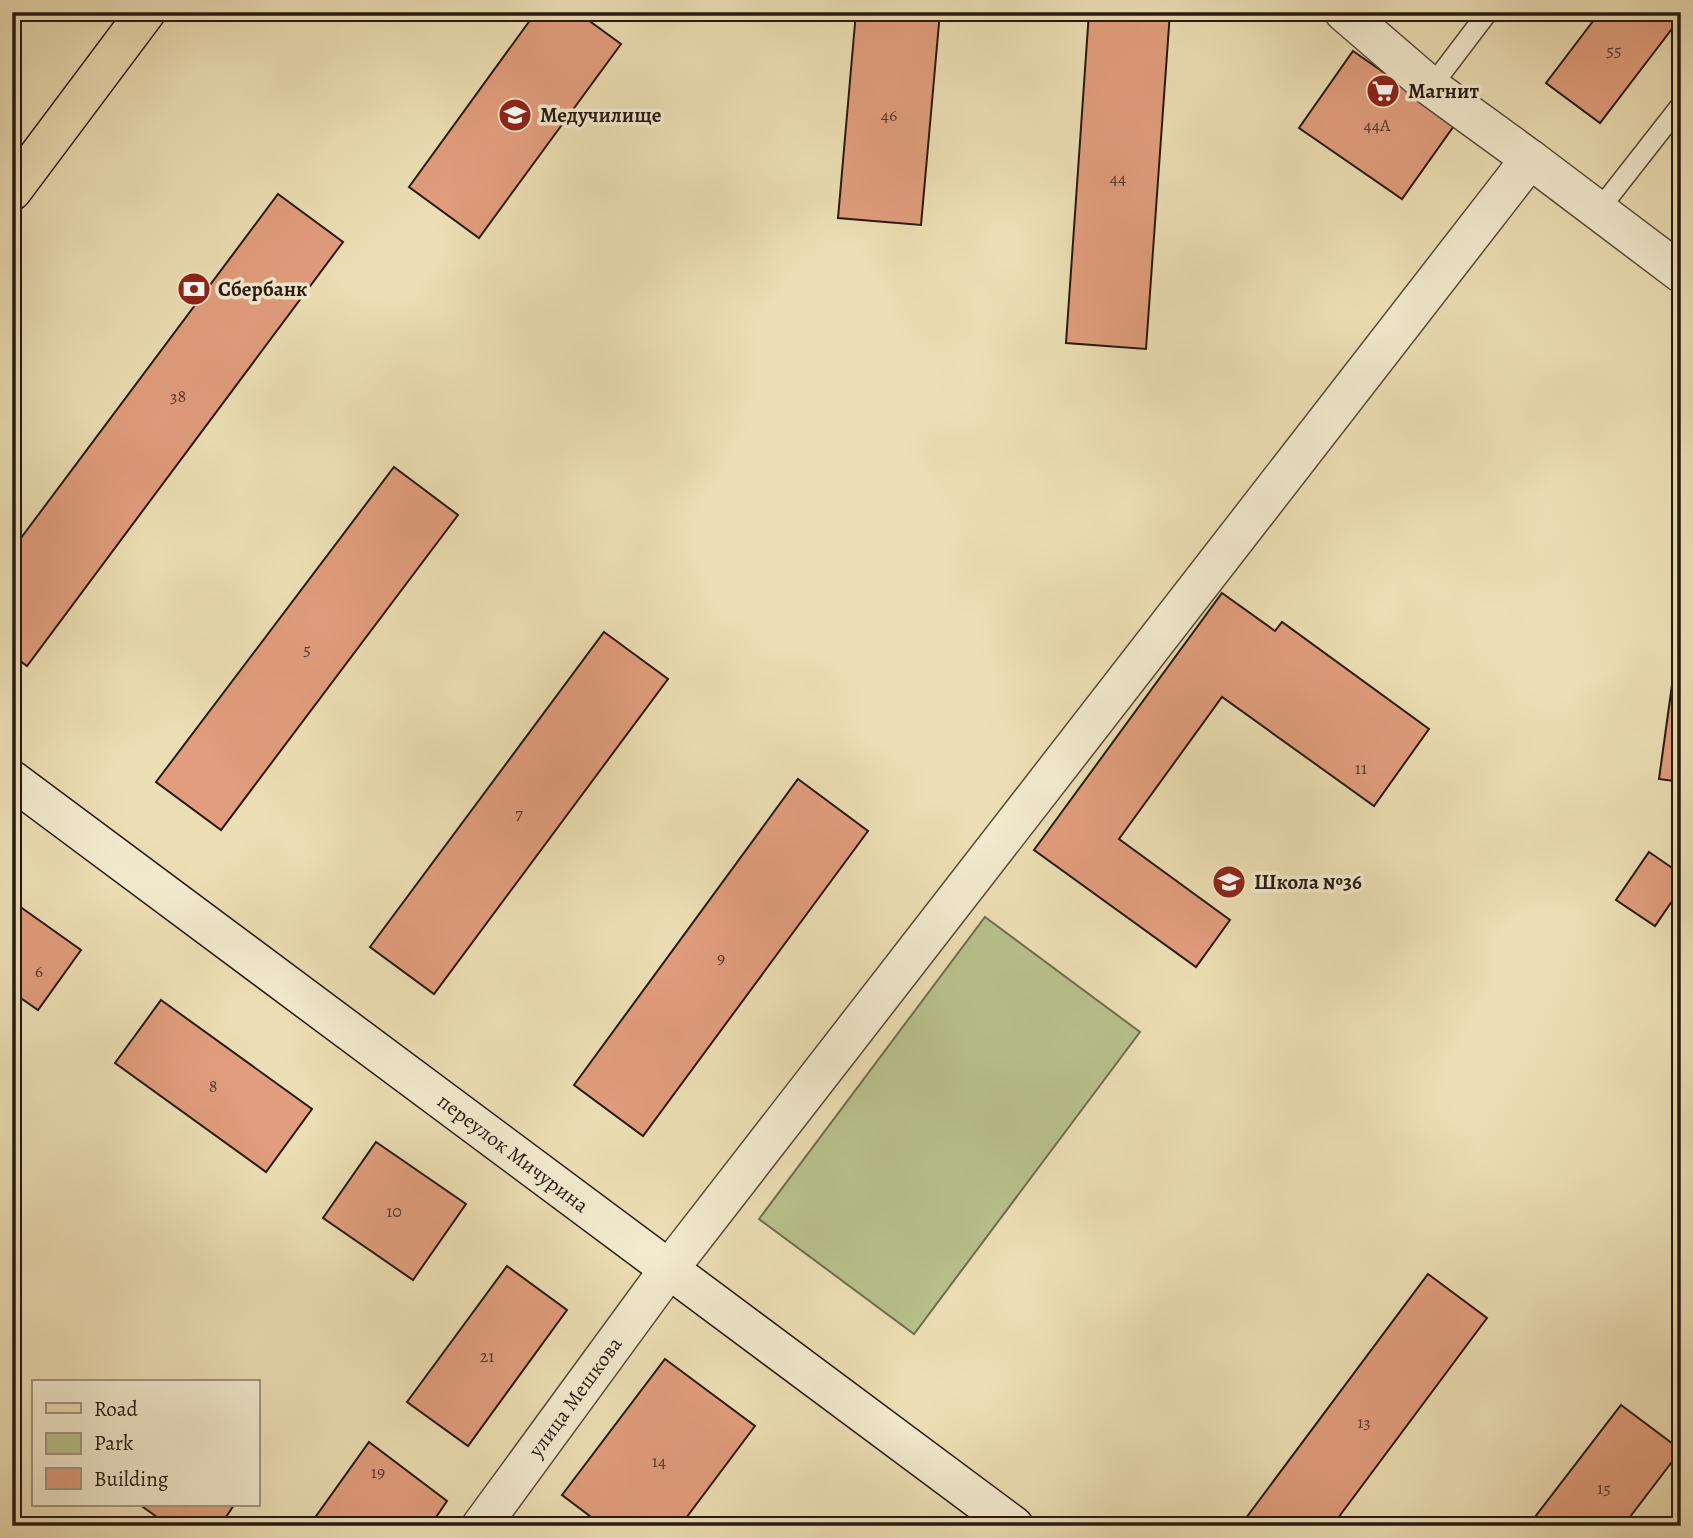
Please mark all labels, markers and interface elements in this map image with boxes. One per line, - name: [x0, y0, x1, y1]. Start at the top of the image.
- house number: 55: [1606, 38, 1622, 62]
- supermarket icon: Магнит: [1364, 72, 1402, 110]
- place label: Магнит: [1408, 77, 1479, 105]
- school or university icon: Медучилище: [496, 96, 534, 134]
- place label: Медучилище: [540, 101, 662, 129]
- house number: 46: [881, 103, 897, 127]
- house number: 44А: [1364, 113, 1391, 137]
- house number: 44: [1110, 166, 1126, 190]
- bank icon: Сбербанк: [175, 270, 213, 308]
- place label: Сбербанк: [218, 275, 307, 303]
- house number: 38: [170, 384, 186, 408]
- house number: 5: [303, 637, 311, 661]
- house number: 11: [1355, 756, 1367, 780]
- house number: 7: [515, 801, 523, 825]
- school or university icon: Школа №36: [1210, 863, 1248, 901]
- place label: Школа №36: [1254, 868, 1362, 896]
- house number: 9: [717, 946, 725, 970]
- house number: 6: [35, 959, 43, 983]
- house number: 8: [209, 1074, 217, 1098]
- street label: переулок Мичурина: [432, 1087, 595, 1219]
- house number: 10: [386, 1199, 402, 1223]
- street label: улица Мешкова: [521, 1331, 628, 1464]
- house number: 21: [480, 1344, 494, 1368]
- legend: [32, 1380, 259, 1506]
- text: Road: [94, 1395, 138, 1423]
- house number: 13: [1357, 1410, 1371, 1434]
- text: Park: [94, 1429, 134, 1457]
- house number: 14: [652, 1449, 666, 1473]
- house number: 19: [371, 1460, 385, 1484]
- text: Building: [94, 1465, 169, 1493]
- house number: 15: [1597, 1476, 1611, 1500]

